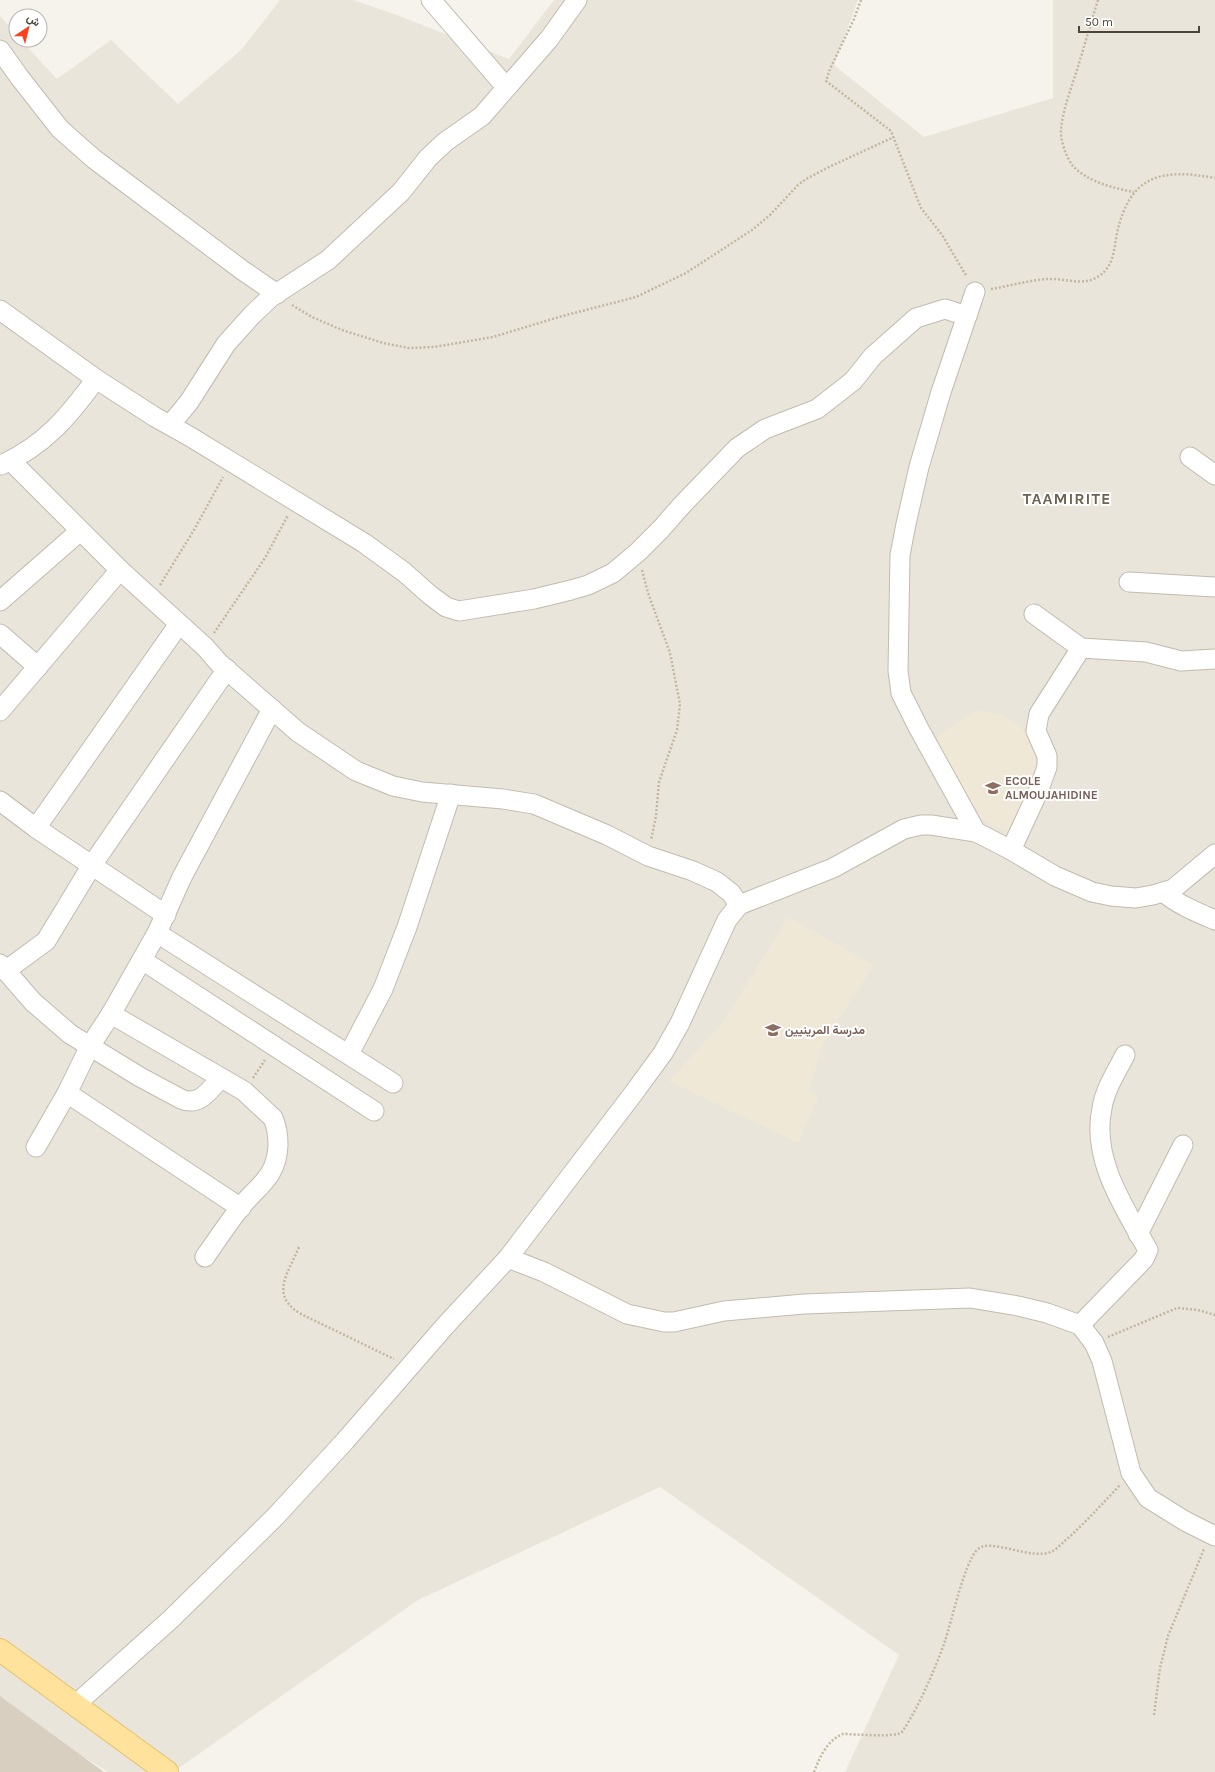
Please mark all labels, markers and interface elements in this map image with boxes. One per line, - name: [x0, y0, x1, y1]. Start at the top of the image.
- north arrow: [8, 8, 48, 48]
- scale bar: [1079, 8, 1199, 34]
- text: ش: [24, 11, 43, 29]
- text: 50 m: [1085, 15, 1113, 29]
- district label: TAAMIRITE: [1023, 489, 1111, 508]
- place label: ECOLE ALMOUJAHIDINE: [1005, 774, 1098, 802]
- school or university icon: ECOLE ALMOUJAHIDINE: [984, 779, 1002, 797]
- school or university icon: مدرسة المرينيين: [764, 1021, 782, 1039]
- place label: مدرسة المرينيين: [785, 1023, 865, 1038]

